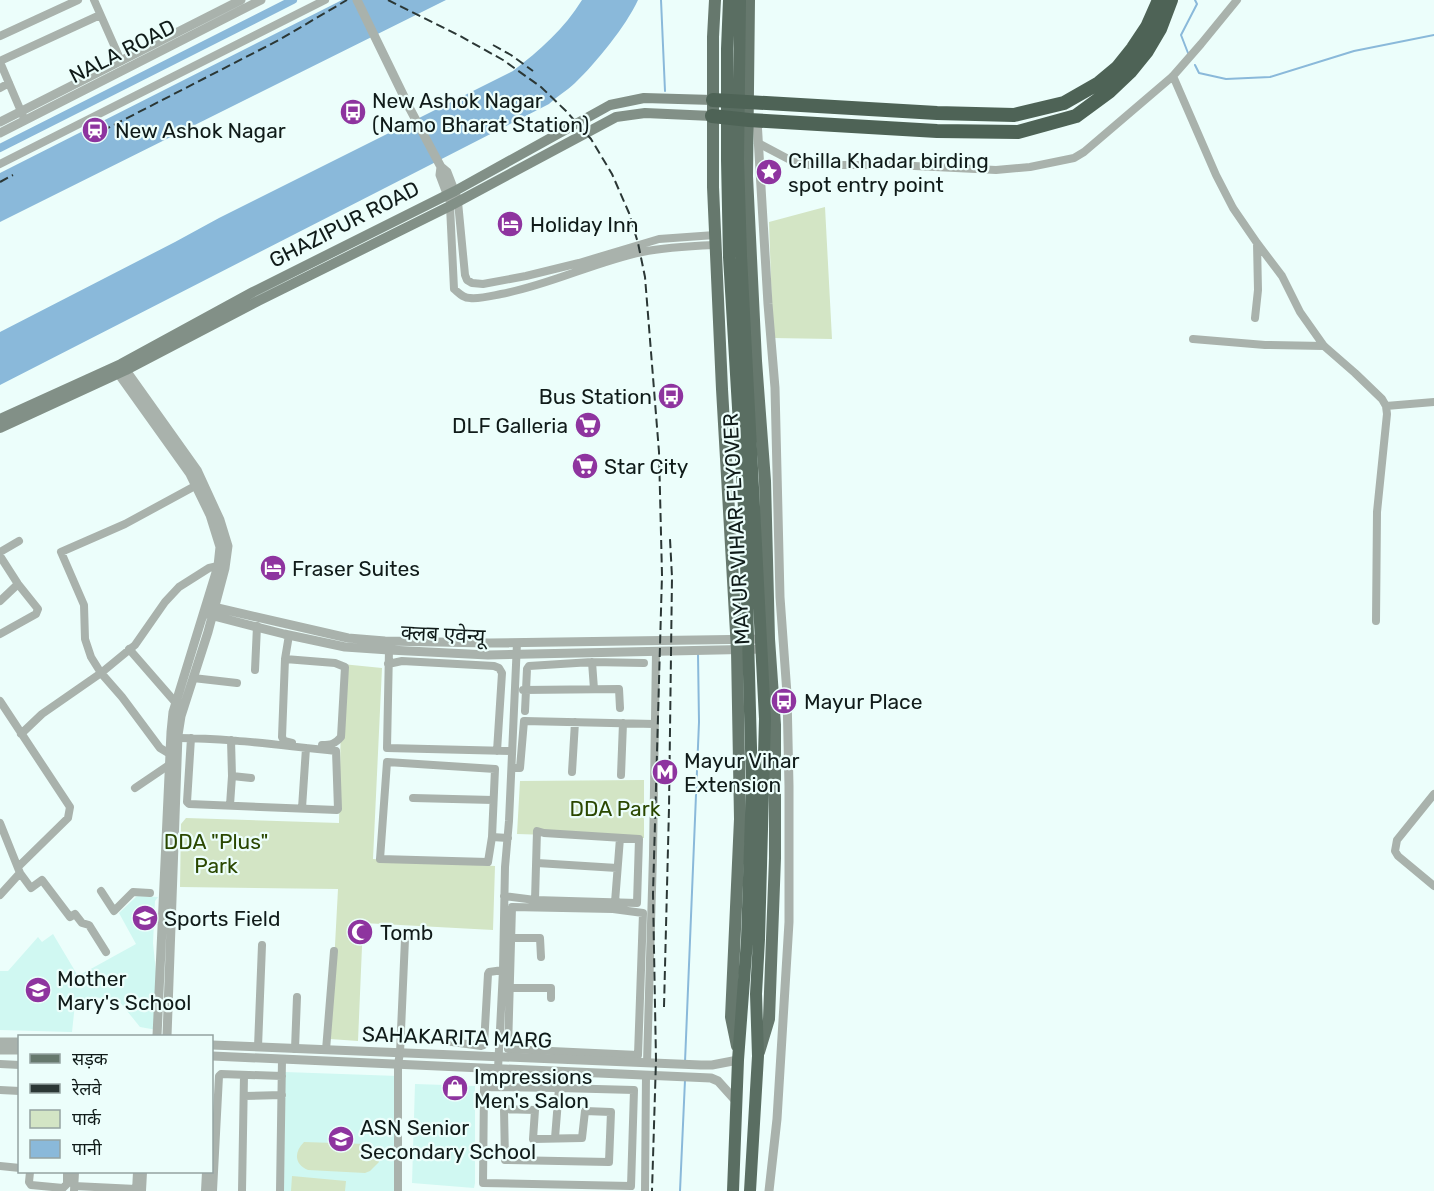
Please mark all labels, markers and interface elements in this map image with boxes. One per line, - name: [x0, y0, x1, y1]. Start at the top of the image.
- street label: NALA ROAD: [65, 14, 179, 88]
- place label: New Ashok Nagar (Namo Bharat Station): [372, 88, 589, 137]
- bus stop icon: New Ashok Nagar (Namo Bharat Station): [338, 97, 368, 127]
- station icon: New Ashok Nagar: [80, 115, 110, 145]
- place label: New Ashok Nagar: [115, 118, 286, 143]
- place label: Chilla Khadar birding spot entry point: [788, 148, 989, 197]
- place icon: Chilla Khadar birding spot entry point: [754, 157, 784, 187]
- street label: GHAZIPUR ROAD: [265, 175, 423, 273]
- hotel icon: Holiday Inn: [495, 209, 525, 239]
- place label: Holiday Inn: [530, 212, 638, 237]
- bus stop icon: Bus Station: [656, 381, 686, 411]
- place label: Bus Station: [539, 384, 652, 409]
- supermarket icon: DLF Galleria: [573, 410, 603, 440]
- street label: MAYUR VIHAR FLYOVER: [717, 412, 755, 646]
- place label: DLF Galleria: [452, 413, 568, 438]
- supermarket icon: Star City: [570, 451, 600, 481]
- place label: Star City: [604, 454, 689, 479]
- hotel icon: Fraser Suites: [258, 553, 288, 583]
- place label: Fraser Suites: [292, 556, 420, 581]
- street label: क्लब एवेन्यू: [400, 619, 489, 650]
- bus stop icon: Mayur Place: [769, 686, 799, 716]
- place label: Mayur Place: [804, 689, 922, 714]
- place label: Mayur Vihar Extension: [684, 748, 799, 797]
- metro station icon: Mayur Vihar Extension: [650, 757, 680, 787]
- park label: DDA Park: [569, 796, 661, 821]
- park label: DDA "Plus" Park: [164, 829, 268, 878]
- school or university icon: Sports Field: [130, 903, 160, 933]
- place label: Sports Field: [164, 906, 280, 931]
- mosque icon: Tomb: [345, 917, 375, 947]
- place label: Tomb: [380, 920, 433, 945]
- place label: Mother Mary's School: [57, 966, 191, 1015]
- school or university icon: Mother Mary's School: [23, 975, 53, 1005]
- street label: SAHAKARITA MARG: [362, 1021, 552, 1053]
- legend: [18, 1035, 213, 1173]
- text: सड़क: [72, 1048, 109, 1070]
- place label: Impressions Men's Salon: [474, 1064, 592, 1113]
- shop icon: Impressions Men's Salon: [440, 1073, 470, 1103]
- text: रेलवे: [71, 1078, 103, 1100]
- text: पार्क: [72, 1108, 102, 1130]
- place label: ASN Senior Secondary School: [360, 1115, 536, 1164]
- school or university icon: ASN Senior Secondary School: [326, 1124, 356, 1154]
- text: पानी: [72, 1138, 102, 1160]

